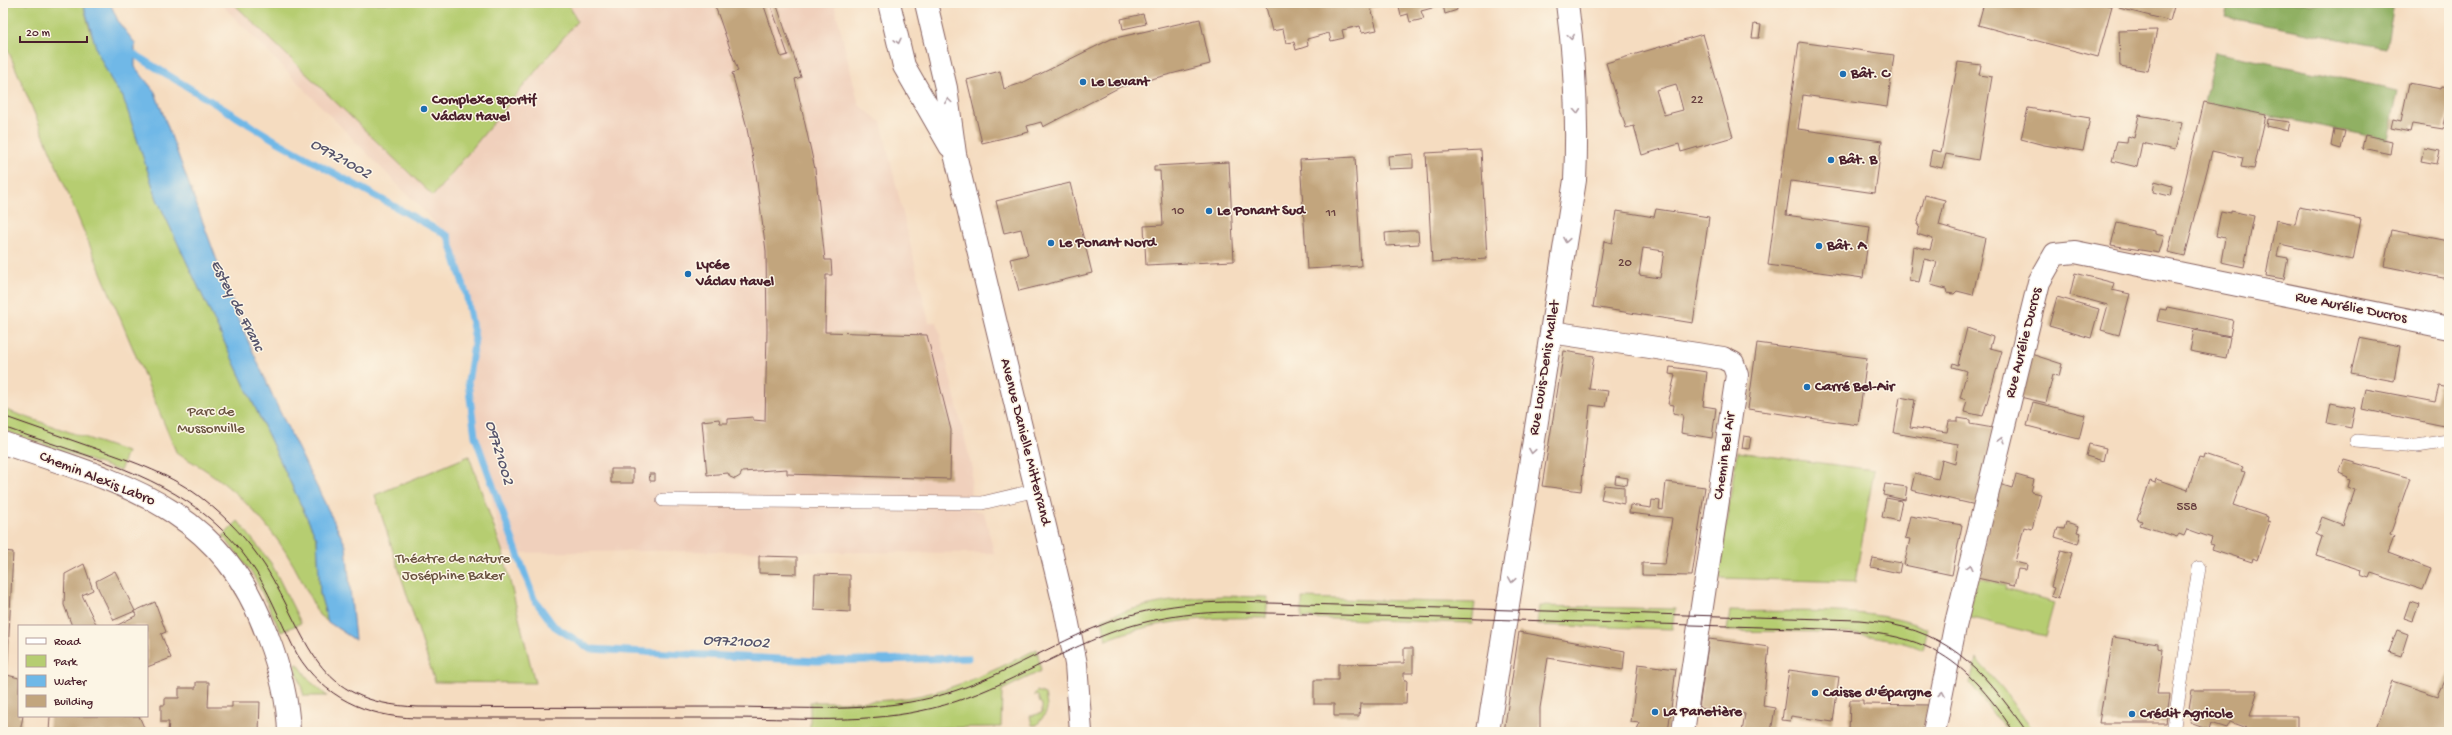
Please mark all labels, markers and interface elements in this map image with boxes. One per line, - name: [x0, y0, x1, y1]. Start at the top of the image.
- scale bar: [20, 18, 87, 44]
- text: 20 m: [26, 27, 51, 41]
- one-way arrow: [1566, 34, 1575, 40]
- one-way arrow: [894, 38, 902, 44]
- place label: Bât. C: [1850, 65, 1891, 83]
- marker: Bât. C: [1838, 69, 1848, 79]
- place label: Le Levant: [1091, 73, 1151, 91]
- marker: Le Levant: [1078, 77, 1088, 87]
- place label: Complexe sportif Václav Havel: [431, 91, 538, 126]
- house number: 22: [1691, 93, 1704, 108]
- one-way arrow: [944, 98, 953, 104]
- marker: Complexe sportif Václav Havel: [419, 104, 429, 114]
- one-way arrow: [1572, 108, 1581, 114]
- water label: O9721002: [306, 136, 375, 185]
- place label: Bât. B: [1838, 151, 1878, 169]
- marker: Bât. B: [1826, 155, 1836, 165]
- place label: Le Ponant Sud: [1217, 202, 1307, 220]
- house number: 10: [1171, 204, 1185, 219]
- marker: Le Ponant Sud: [1204, 206, 1214, 216]
- house number: 11: [1325, 206, 1336, 221]
- place label: Le Ponant Nord: [1059, 234, 1158, 252]
- one-way arrow: [1562, 237, 1571, 243]
- place label: Bât. A: [1826, 237, 1867, 255]
- marker: Le Ponant Nord: [1046, 238, 1056, 248]
- marker: Bât. A: [1814, 241, 1824, 251]
- place label: Lycée Václav Havel: [695, 256, 775, 291]
- house number: 20: [1618, 256, 1632, 271]
- water label: Estey de Franc: [205, 257, 268, 356]
- marker: Lycée Václav Havel: [683, 269, 693, 279]
- street label: Rue Aurélie Ducros: [2002, 285, 2047, 400]
- street label: Rue Aurélie Ducros: [2294, 288, 2409, 328]
- street label: Rue Louis-Denis Mallet: [1525, 297, 1565, 437]
- street label: Avenue Danielle Mitterrand: [996, 357, 1055, 528]
- place label: Carré Bel-Air: [1814, 378, 1896, 396]
- marker: Carré Bel-Air: [1802, 382, 1812, 392]
- park label: Parc de Mussonville: [177, 403, 245, 438]
- street label: Chemin Bel Air: [1710, 409, 1740, 501]
- water label: O9721002: [479, 419, 517, 489]
- one-way arrow: [1996, 437, 2004, 444]
- street label: Chemin Alexis Labro: [36, 448, 158, 511]
- one-way arrow: [1528, 448, 1537, 454]
- house number: 558: [2177, 500, 2197, 515]
- park label: Théatre de nature Joséphine Baker: [395, 550, 510, 585]
- one-way arrow: [1965, 564, 1974, 571]
- one-way arrow: [1508, 576, 1516, 583]
- legend: [18, 625, 148, 717]
- water label: O9721002: [702, 632, 771, 654]
- text: Road: [54, 636, 81, 650]
- text: Park: [53, 656, 79, 670]
- text: Water: [54, 676, 88, 690]
- place label: Caisse d'Épargne: [1822, 684, 1933, 702]
- marker: Caisse d'Épargne: [1810, 688, 1820, 698]
- one-way arrow: [1937, 691, 1945, 697]
- text: Building: [53, 696, 93, 710]
- place label: La Panetière: [1663, 703, 1743, 721]
- place label: Crédit Agricole: [2139, 705, 2234, 723]
- marker: La Panetière: [1650, 707, 1660, 717]
- marker: Crédit Agricole: [2127, 709, 2137, 719]

